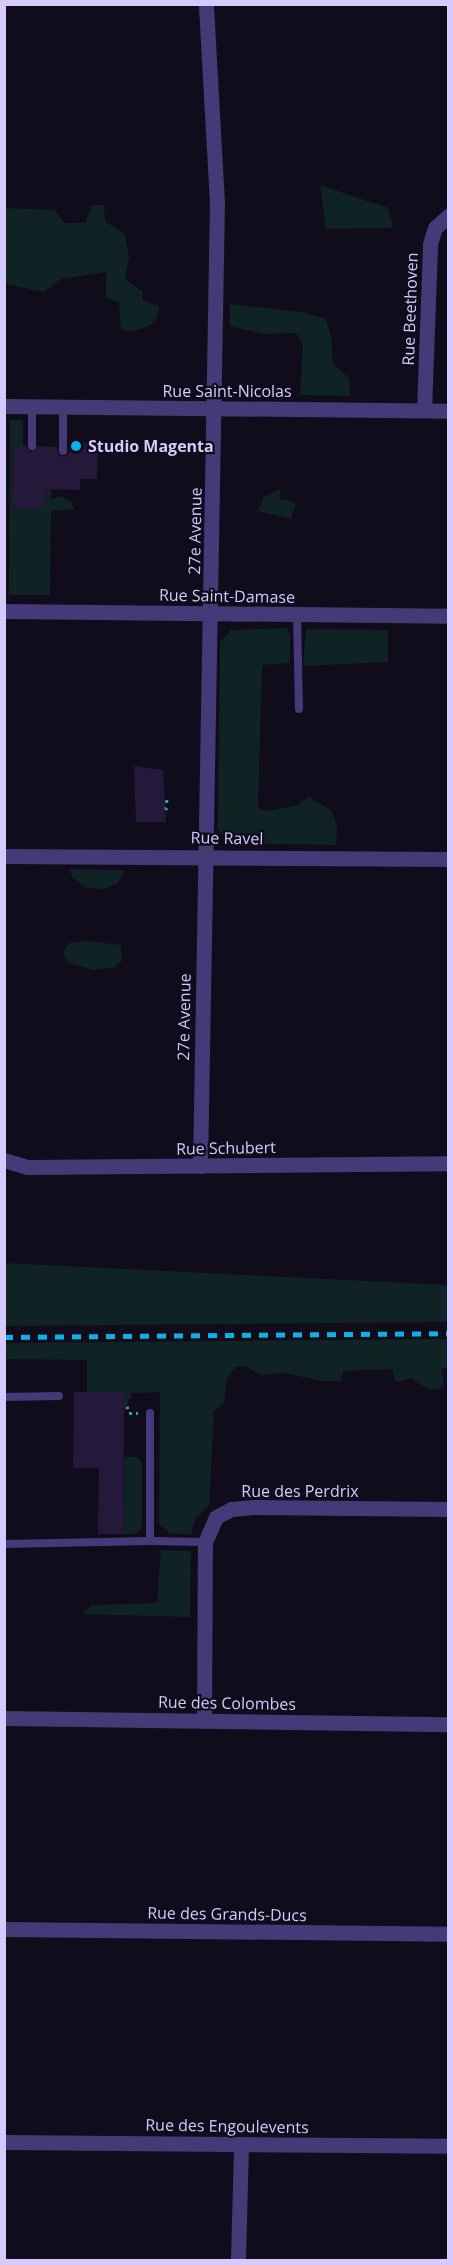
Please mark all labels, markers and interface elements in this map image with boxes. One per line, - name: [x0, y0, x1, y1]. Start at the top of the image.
- street label: Rue Beethoven: [398, 252, 422, 366]
- street label: Rue Saint-Nicolas: [162, 381, 292, 401]
- place label: Studio Magenta: [88, 436, 214, 456]
- marker: Studio Magenta: [69, 439, 83, 453]
- street label: 27e Avenue: [185, 487, 205, 575]
- street label: Rue Saint-Damase: [159, 585, 295, 607]
- street label: Rue Ravel: [191, 828, 263, 848]
- street label: 27e Avenue: [174, 973, 194, 1061]
- street label: Rue Schubert: [176, 1138, 276, 1158]
- street label: Rue des Perdrix: [241, 1481, 359, 1501]
- street label: Rue des Colombes: [158, 1692, 296, 1714]
- street label: Rue des Grands-Ducs: [147, 1903, 307, 1925]
- street label: Rue des Engoulevents: [145, 2115, 309, 2137]

